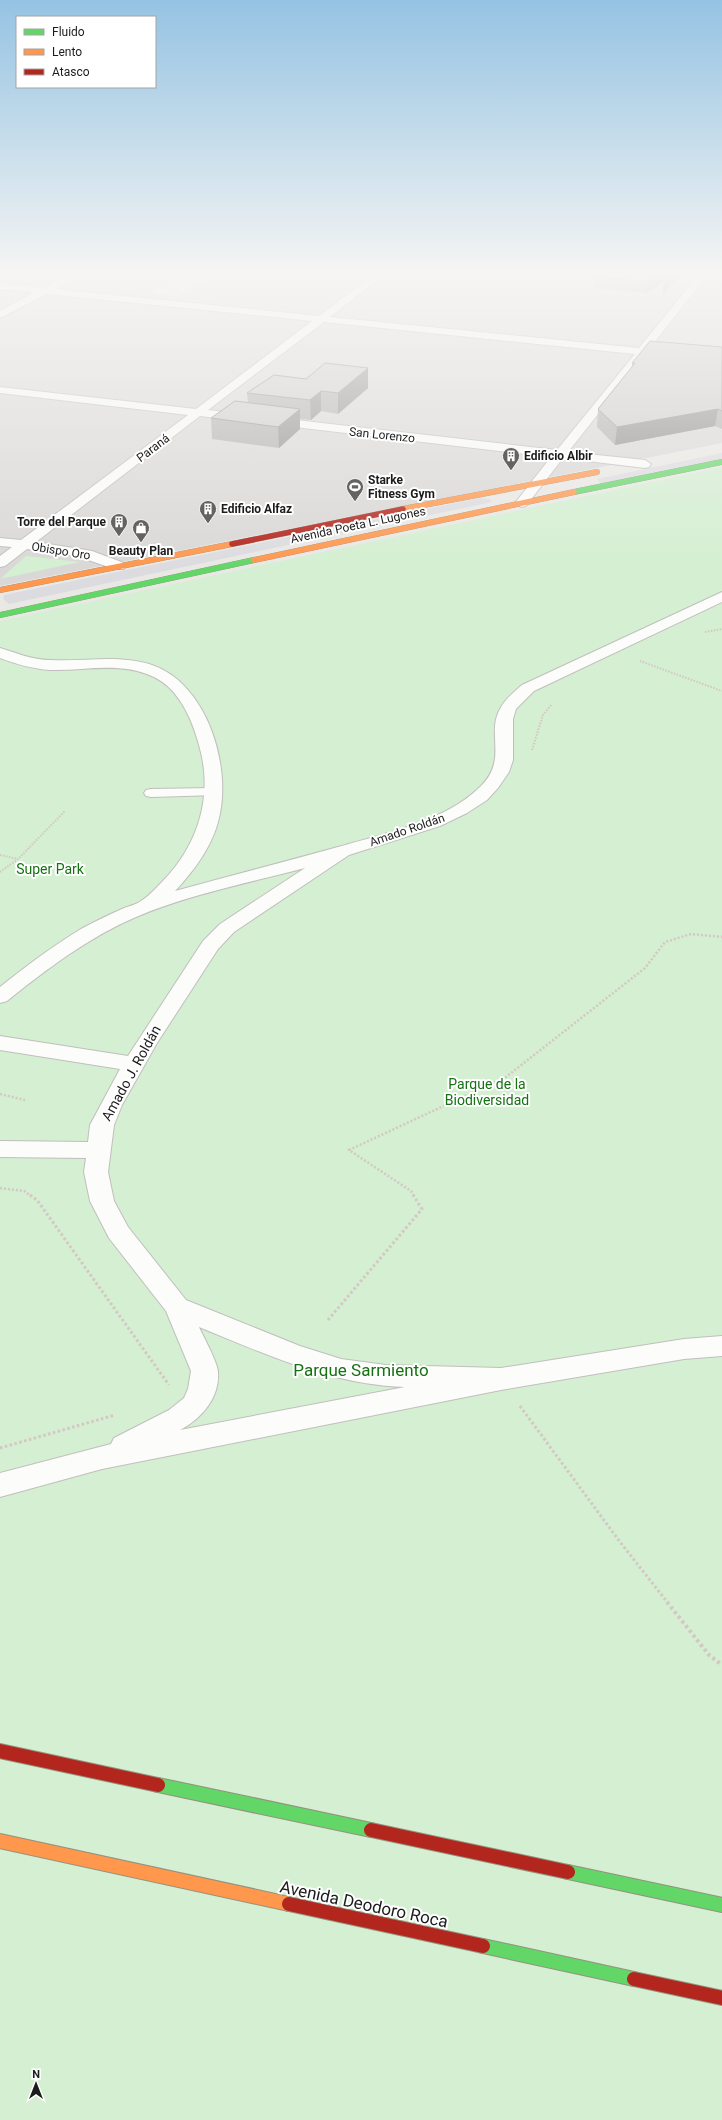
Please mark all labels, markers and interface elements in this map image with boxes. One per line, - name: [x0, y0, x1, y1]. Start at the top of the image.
- legend: [16, 16, 156, 88]
- text: Fluido: [52, 25, 85, 39]
- text: Lento: [52, 45, 82, 59]
- text: Atasco: [52, 65, 90, 79]
- street label: San Lorenzo: [348, 425, 416, 445]
- street label: Paraná: [134, 431, 172, 465]
- building icon: Edificio Albir: [501, 446, 521, 471]
- place label: Edificio Albir: [524, 449, 593, 463]
- place label: Starke Fitness Gym: [368, 473, 435, 501]
- sports icon: Starke Fitness Gym: [345, 477, 365, 502]
- building icon: Edificio Alfaz: [198, 499, 218, 524]
- place label: Edificio Alfaz: [221, 502, 292, 516]
- street label: Avenida Poeta L. Lugones: [289, 504, 427, 546]
- building icon: Torre del Parque: [109, 512, 129, 537]
- place label: Torre del Parque: [17, 515, 107, 529]
- shop icon: Beauty Plan: [131, 518, 151, 543]
- street label: Obispo Oro: [30, 539, 92, 563]
- place label: Beauty Plan: [109, 544, 173, 558]
- street label: Amado Roldán: [368, 811, 446, 849]
- park label: Super Park: [16, 861, 85, 877]
- street label: Amado J. Roldán: [98, 1023, 164, 1123]
- park label: Parque de la Biodiversidad: [445, 1076, 529, 1108]
- park label: Parque Sarmiento: [293, 1360, 429, 1380]
- street label: Avenida Deodoro Roca: [278, 1876, 450, 1932]
- north arrow: [16, 2064, 56, 2104]
- text: N: [32, 2068, 40, 2081]

